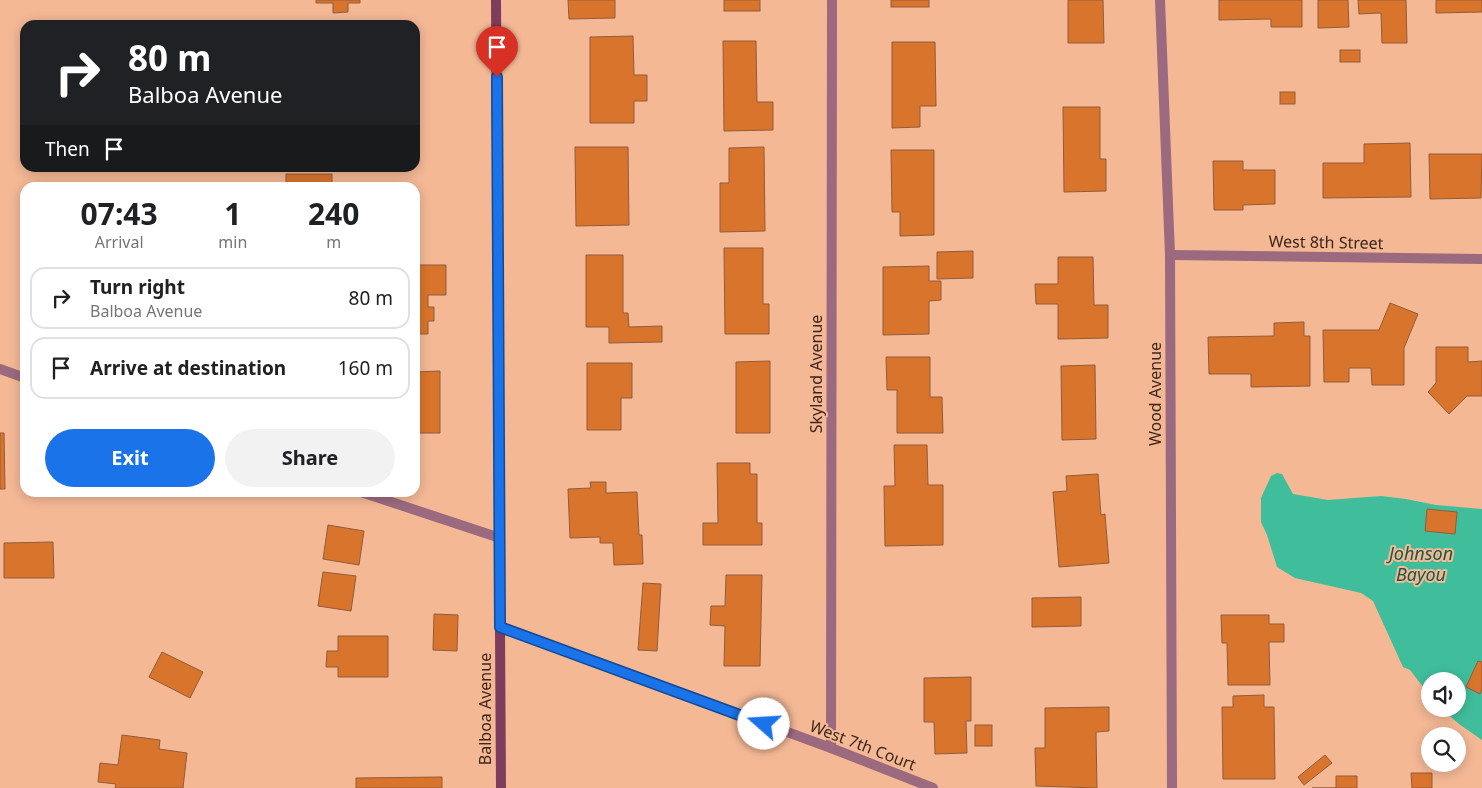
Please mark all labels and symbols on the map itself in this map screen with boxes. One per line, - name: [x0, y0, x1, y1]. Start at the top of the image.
- pin: [476, 26, 518, 77]
- street label: West 8th Street: [1268, 230, 1384, 254]
- street label: Skyland Avenue: [805, 315, 827, 433]
- street label: Wood Avenue: [1144, 342, 1166, 446]
- water label: Johnson Bayou: [1386, 541, 1453, 586]
- street label: Balboa Avenue: [474, 653, 496, 765]
- position arrow: [737, 697, 789, 749]
- street label: West 7th Court: [807, 715, 920, 775]

